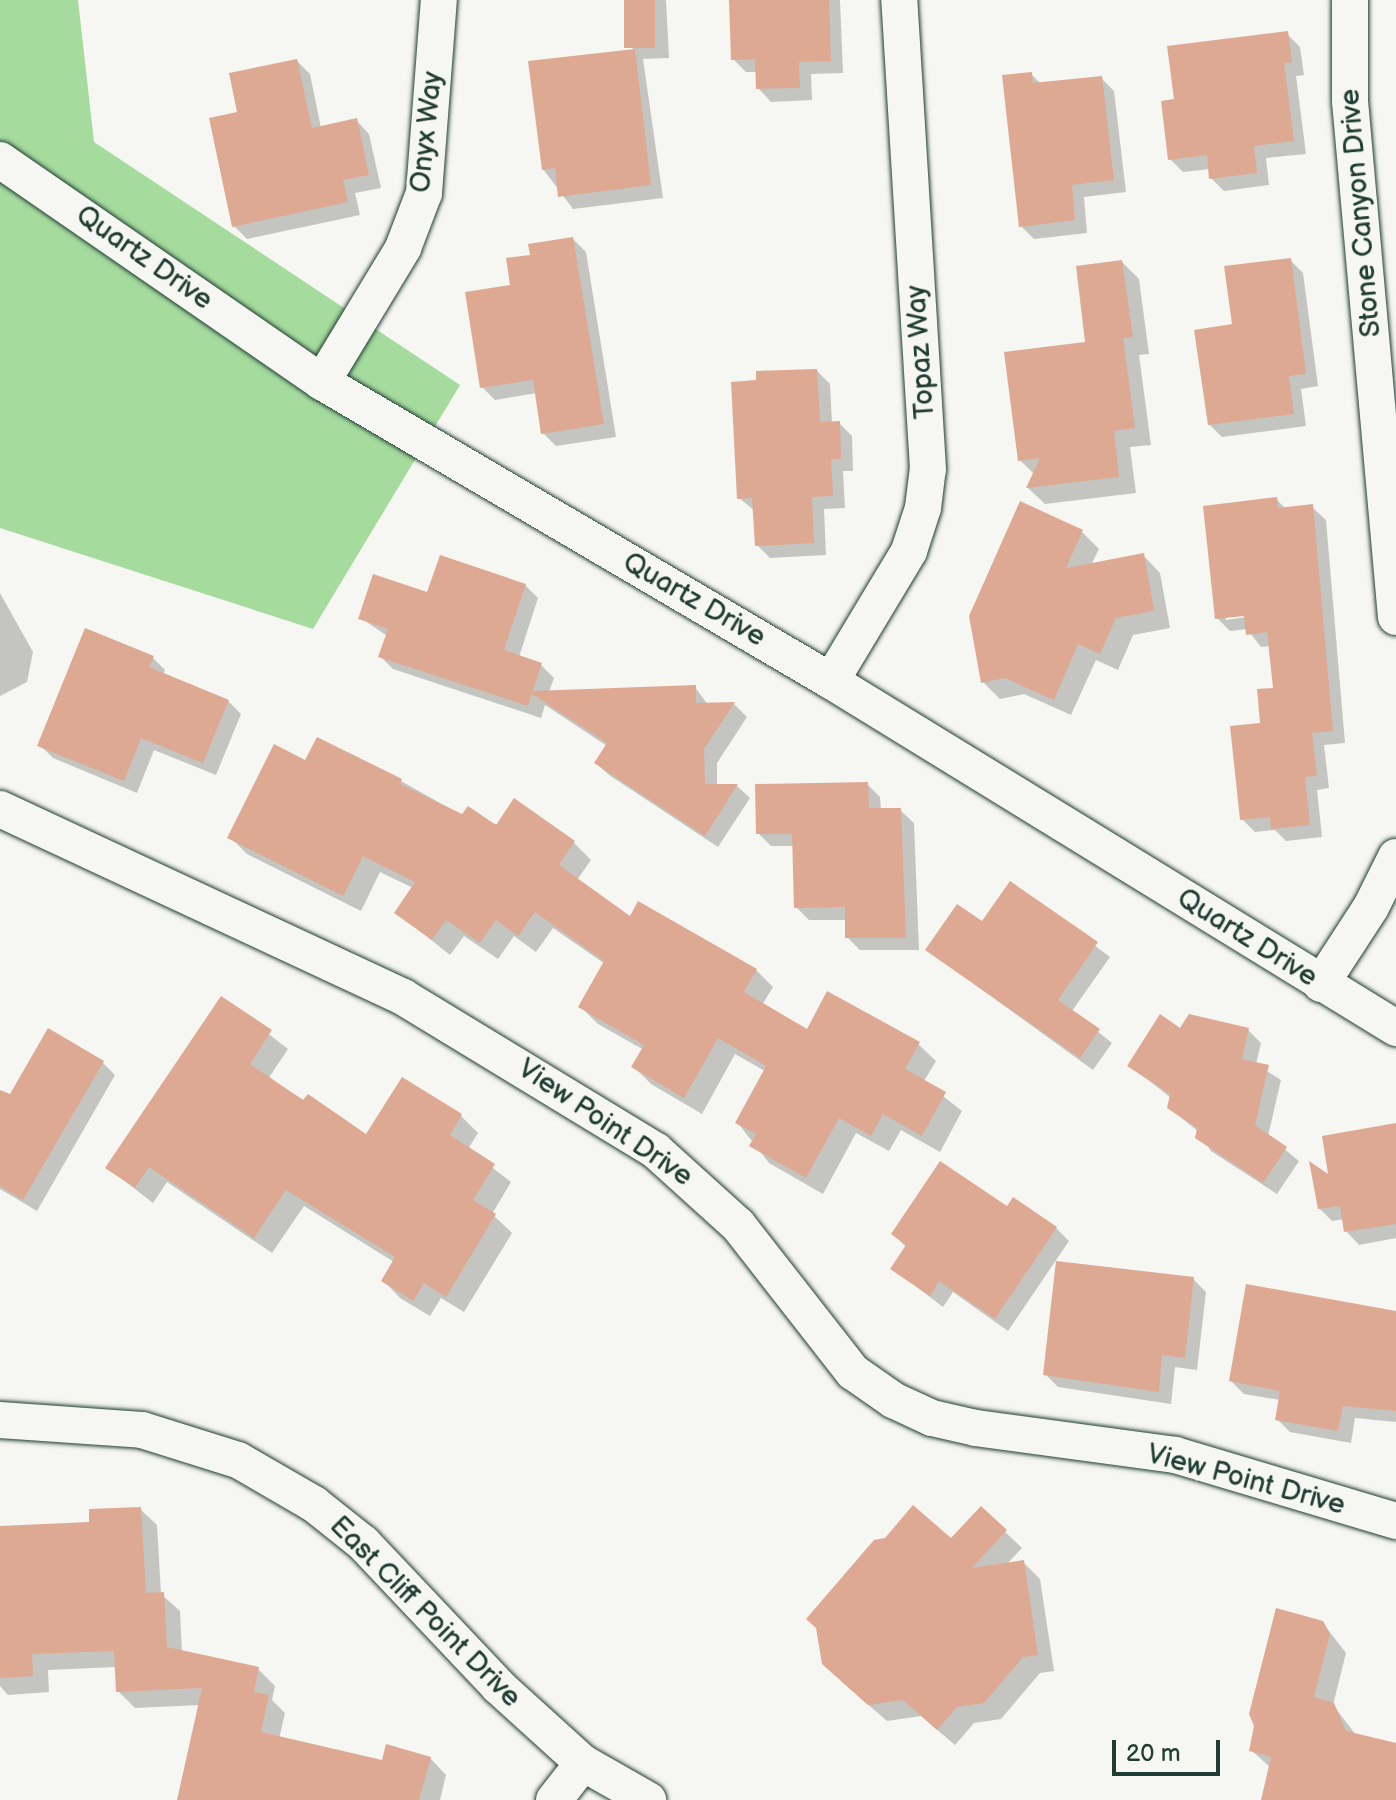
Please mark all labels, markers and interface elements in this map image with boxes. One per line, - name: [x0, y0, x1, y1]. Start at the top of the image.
- street label: Onyx Way: [404, 69, 450, 195]
- street label: Stone Canyon Drive: [1333, 87, 1389, 339]
- street label: Quartz Drive: [69, 199, 219, 317]
- street label: Topaz Way: [900, 283, 942, 421]
- street label: Quartz Drive: [617, 546, 771, 654]
- street label: Quartz Drive: [1171, 882, 1323, 994]
- street label: View Point Drive: [511, 1052, 699, 1194]
- street label: View Point Drive: [1143, 1437, 1349, 1523]
- street label: East Cliff Point Drive: [322, 1509, 528, 1715]
- scale bar: [1116, 1724, 1224, 1774]
- text: 20 m: [1126, 1739, 1181, 1768]

